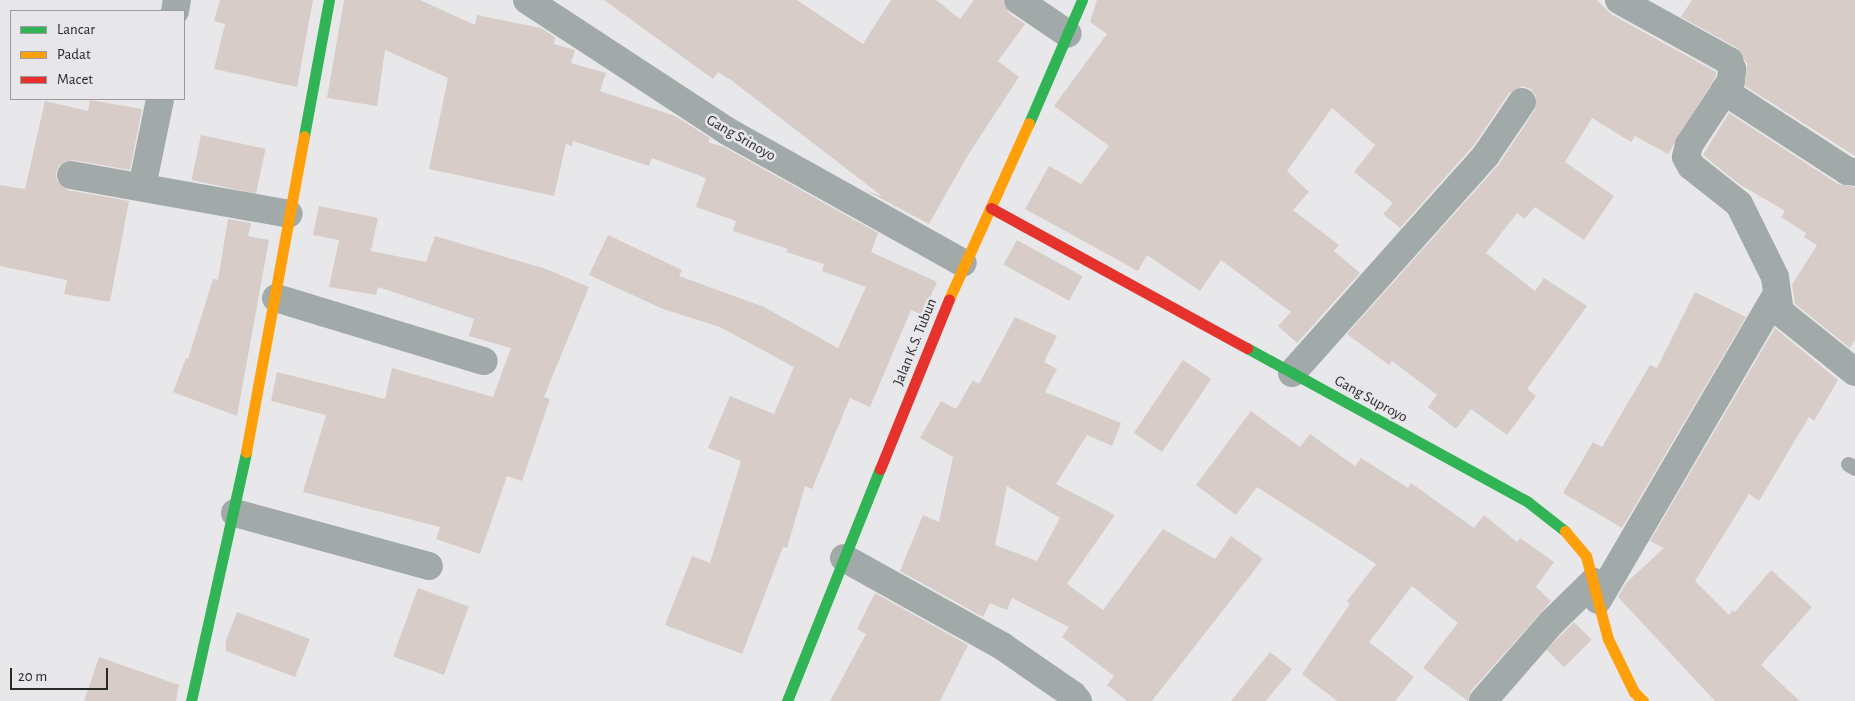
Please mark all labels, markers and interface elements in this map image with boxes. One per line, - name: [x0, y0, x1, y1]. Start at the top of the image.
- legend: [10, 10, 185, 100]
- text: Lancar: [57, 22, 95, 37]
- text: Padat: [57, 47, 91, 62]
- text: Macet: [57, 72, 93, 87]
- street label: Gang Srinoyo: [703, 111, 779, 165]
- street label: Jalan K.S. Tubun: [889, 296, 941, 388]
- street label: Gang Suproyo: [1331, 372, 1411, 426]
- scale bar: [12, 658, 110, 690]
- text: 20 m: [18, 669, 47, 684]

